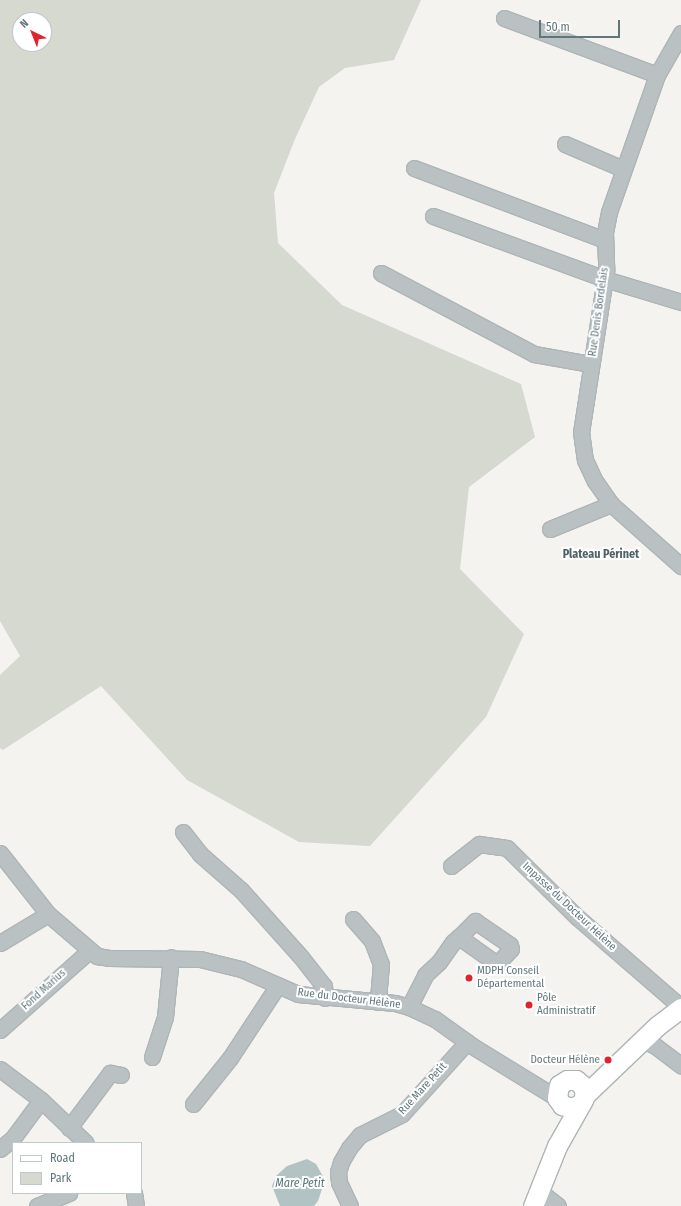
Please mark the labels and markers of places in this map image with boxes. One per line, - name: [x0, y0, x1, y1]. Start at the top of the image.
- place label: MDPH Conseil Départemental: [477, 965, 544, 991]
- marker: MDPH Conseil Départemental: [464, 973, 474, 983]
- place label: Pôle Administratif: [537, 992, 595, 1018]
- marker: Pôle Administratif: [524, 1000, 534, 1010]
- place label: Docteur Hélène: [530, 1053, 600, 1067]
- marker: Docteur Hélène: [603, 1055, 613, 1065]

